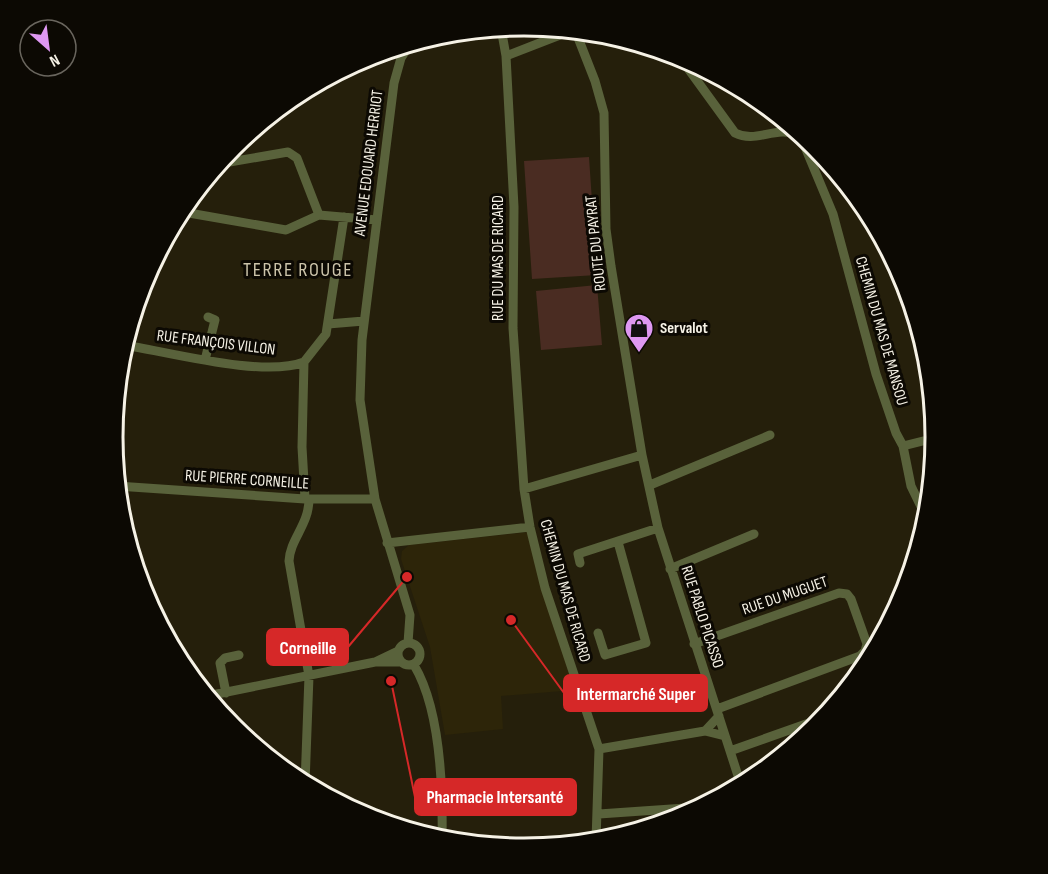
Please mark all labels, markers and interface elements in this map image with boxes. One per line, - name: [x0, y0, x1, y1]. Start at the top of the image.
- north arrow: [18, 18, 78, 78]
- text: N: [46, 50, 63, 70]
- street label: AVENUE EDOUARD HERRIOT: [350, 88, 387, 238]
- street label: ROUTE DU PAYRAT: [581, 194, 610, 292]
- street label: RUE DU MAS DE RICARD: [489, 195, 508, 321]
- street label: CHEMIN DU MAS DE MANSOU: [851, 254, 911, 408]
- district label: TERRE ROUGE: [243, 258, 353, 282]
- shop icon: Servalot: [623, 312, 655, 354]
- place label: Servalot: [660, 319, 708, 338]
- street label: RUE FRANÇOIS VILLON: [156, 326, 276, 360]
- street label: RUE PIERRE CORNEILLE: [184, 466, 310, 494]
- street label: CHEMIN DU MAS DE RICARD: [536, 517, 594, 665]
- street label: RUE PABLO PICASSO: [676, 563, 728, 671]
- street label: RUE DU MUGUET: [740, 572, 831, 619]
- callout: Corneille: [267, 629, 348, 665]
- text: Corneille: [280, 638, 336, 659]
- callout: Intermarché Super: [564, 675, 707, 711]
- text: Intermarché Super: [577, 684, 696, 705]
- callout: Pharmacie Intersanté: [415, 779, 576, 815]
- text: Pharmacie Intersanté: [426, 787, 564, 808]

